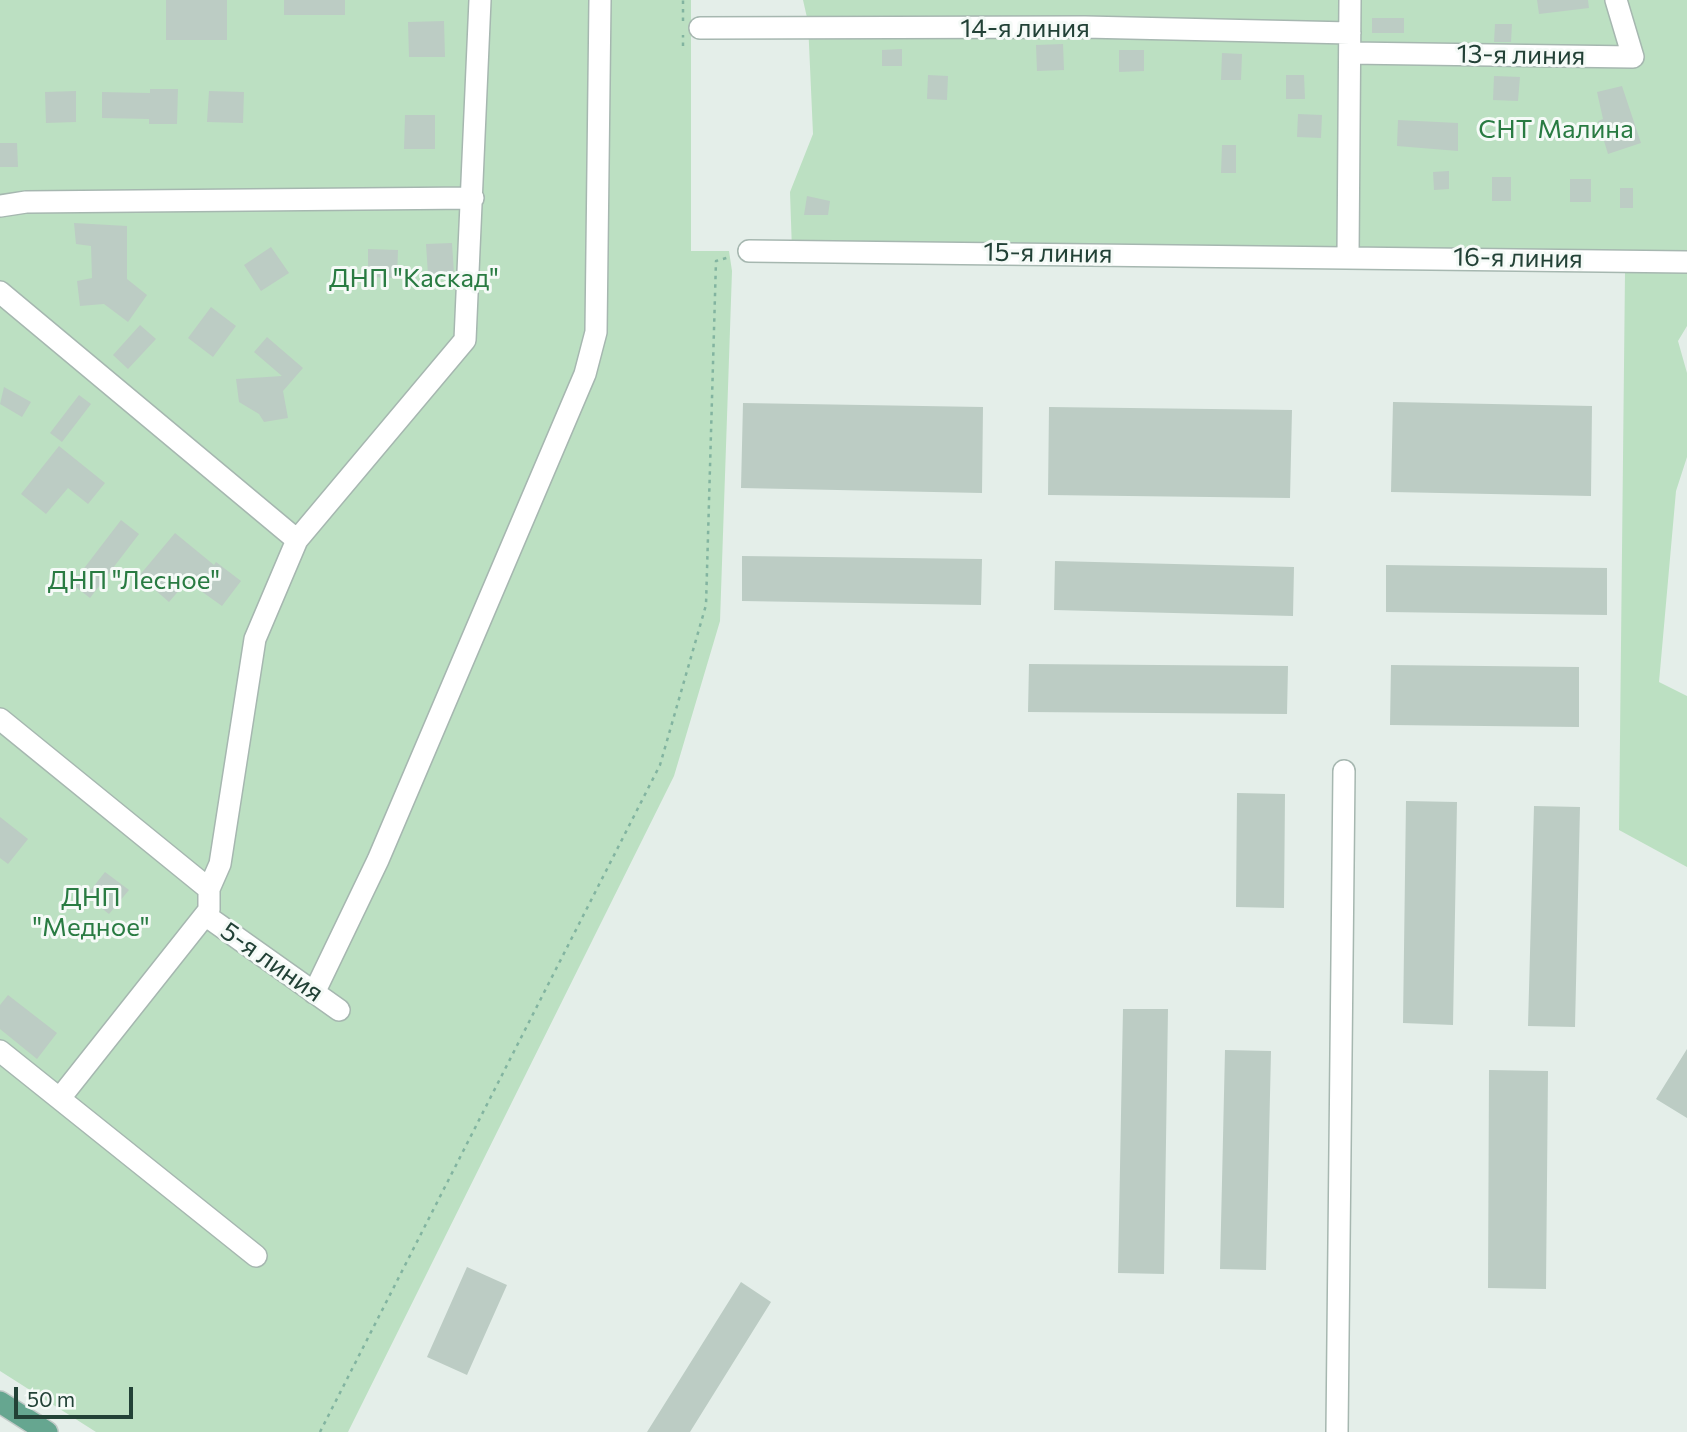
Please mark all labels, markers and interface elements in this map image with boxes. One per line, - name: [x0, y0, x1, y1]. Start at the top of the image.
- street label: 14-я линия: [960, 12, 1090, 44]
- street label: 13-я линия: [1456, 38, 1586, 72]
- park label: СНТ Малина: [1478, 113, 1634, 145]
- street label: 15-я линия: [983, 236, 1113, 270]
- street label: 16-я линия: [1453, 241, 1583, 275]
- park label: ДНП "Каскад": [329, 262, 499, 294]
- park label: ДНП "Лесное": [48, 564, 220, 596]
- park label: ДНП "Медное": [32, 881, 150, 942]
- street label: 5-я линия: [215, 915, 329, 1009]
- scale bar: [18, 1372, 136, 1416]
- text: 50 m: [27, 1386, 75, 1411]

